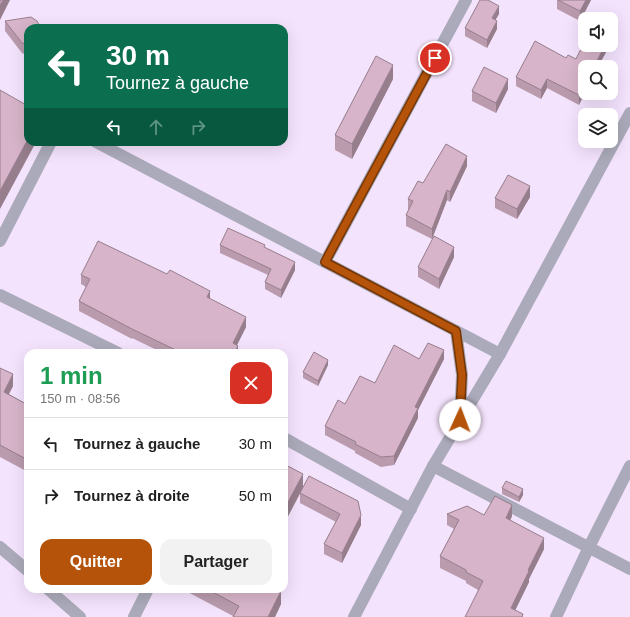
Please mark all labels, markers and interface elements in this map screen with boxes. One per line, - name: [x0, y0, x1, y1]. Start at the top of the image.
- map controls: [578, 12, 618, 148]
- button: sound: [578, 12, 618, 52]
- icon: left: [40, 40, 92, 92]
- text: 30 m: [106, 40, 170, 71]
- pin: [418, 41, 452, 75]
- icon: arrive: [424, 47, 446, 69]
- button: search: [578, 60, 618, 100]
- text: Tournez à gauche: [106, 73, 249, 93]
- button: layers: [578, 108, 618, 148]
- icon: left: [103, 116, 125, 138]
- icon: ahead: [145, 116, 167, 138]
- icon: right: [187, 116, 209, 138]
- text: 1 min: [40, 362, 103, 389]
- button: close: [230, 362, 272, 404]
- text: 150 m · 08:56: [40, 391, 120, 406]
- position arrow: [439, 399, 481, 441]
- icon: left: [40, 433, 62, 455]
- text: Tournez à gauche: [74, 435, 200, 452]
- text: 30 m: [239, 435, 272, 452]
- icon: right: [40, 485, 62, 507]
- text: Tournez à droite: [74, 487, 190, 504]
- text: 50 m: [239, 487, 272, 504]
- button: Quitter: [40, 539, 152, 585]
- button: Partager: [160, 539, 272, 585]

